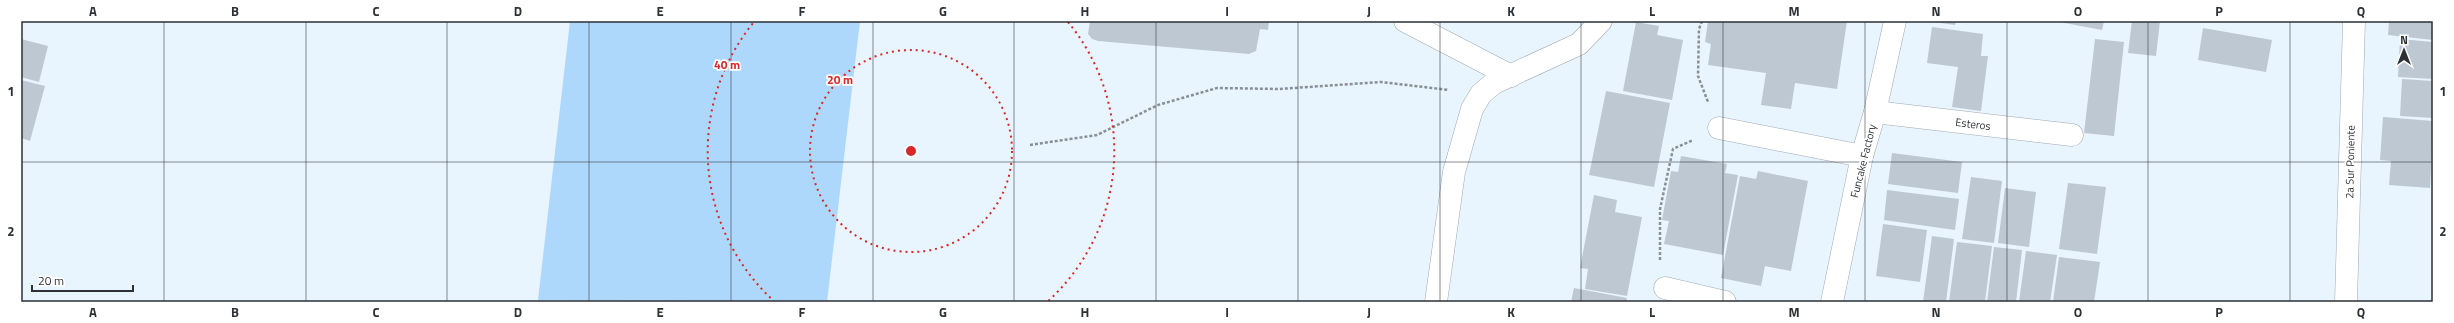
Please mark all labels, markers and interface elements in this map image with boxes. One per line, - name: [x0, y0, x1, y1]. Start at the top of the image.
- text: A: [89, 1, 97, 21]
- text: B: [231, 1, 239, 21]
- text: C: [372, 1, 380, 21]
- text: D: [514, 1, 522, 21]
- text: E: [656, 1, 664, 21]
- text: F: [799, 1, 806, 21]
- text: G: [939, 1, 947, 21]
- text: H: [1081, 1, 1089, 21]
- text: I: [1225, 1, 1229, 21]
- text: J: [1367, 1, 1371, 21]
- text: K: [1507, 1, 1515, 21]
- text: L: [1649, 1, 1655, 21]
- text: M: [1788, 1, 1800, 21]
- text: N: [1931, 1, 1941, 21]
- text: O: [2074, 1, 2082, 21]
- text: P: [2215, 1, 2223, 21]
- text: Q: [2357, 1, 2365, 21]
- north arrow: [2384, 30, 2424, 70]
- text: N: [2400, 32, 2408, 48]
- text: 40 m: [714, 55, 740, 74]
- text: 20 m: [827, 70, 853, 89]
- text: 1: [7, 81, 15, 101]
- text: 1: [2439, 81, 2447, 101]
- street label: Esteros: [1955, 114, 1991, 134]
- street label: Funcake Factory: [1846, 122, 1880, 199]
- street label: 2a Sur Poniente: [2341, 125, 2359, 199]
- centre of rings: [904, 144, 918, 158]
- text: 2: [7, 221, 15, 241]
- text: 2: [2439, 221, 2447, 241]
- scale bar: [32, 267, 133, 293]
- text: 20 m: [38, 271, 64, 290]
- text: A: [89, 302, 97, 322]
- text: B: [231, 302, 239, 322]
- text: C: [372, 302, 380, 322]
- text: D: [514, 302, 522, 322]
- text: E: [656, 302, 664, 322]
- text: F: [799, 302, 806, 322]
- text: G: [939, 302, 947, 322]
- text: H: [1081, 302, 1089, 322]
- text: I: [1225, 302, 1229, 322]
- text: J: [1367, 302, 1371, 322]
- text: K: [1507, 302, 1515, 322]
- text: L: [1649, 302, 1655, 322]
- text: M: [1788, 302, 1800, 322]
- text: N: [1931, 302, 1941, 322]
- text: O: [2074, 302, 2082, 322]
- text: P: [2215, 302, 2223, 322]
- text: Q: [2357, 302, 2365, 322]

